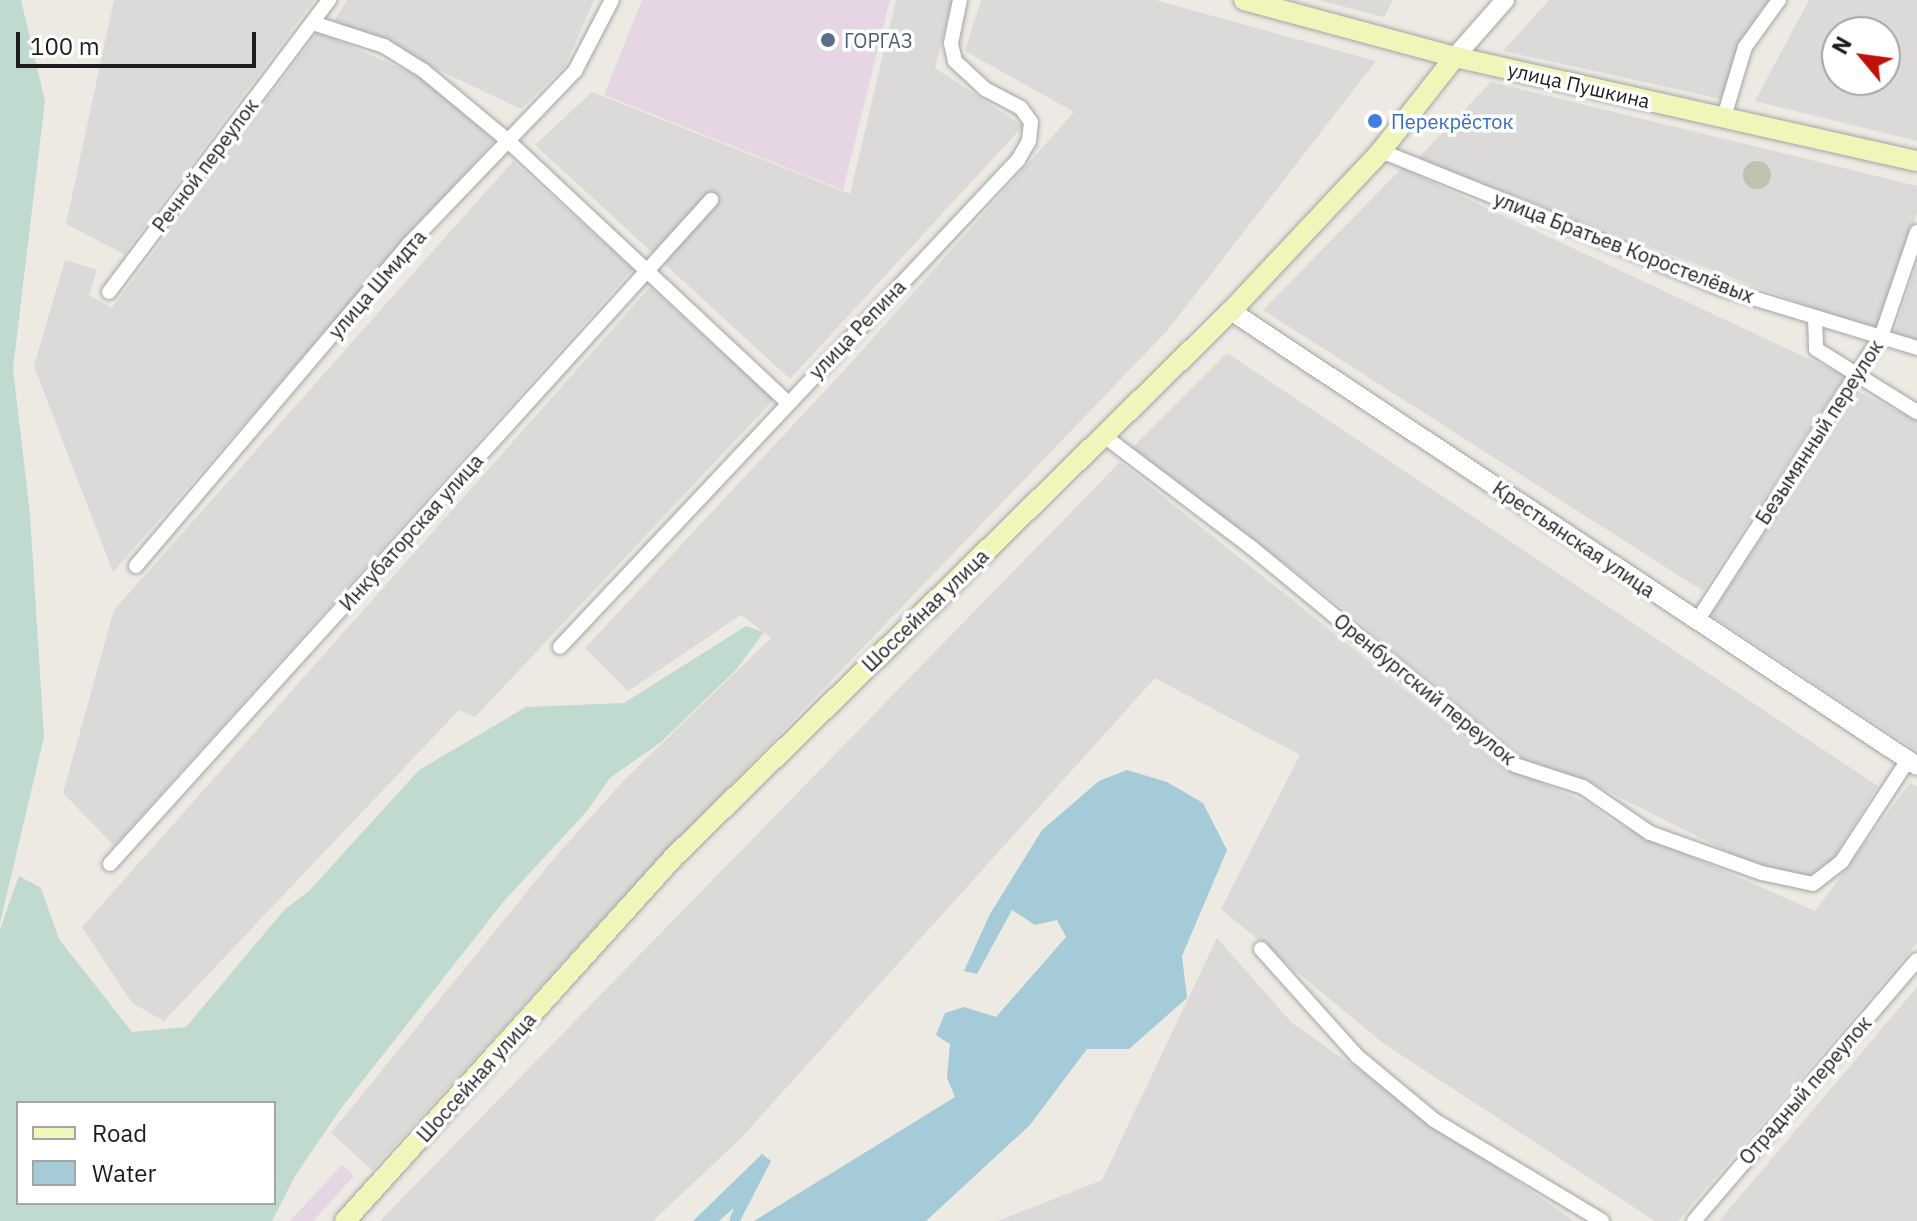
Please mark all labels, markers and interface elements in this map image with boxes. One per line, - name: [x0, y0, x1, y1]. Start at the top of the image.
- scale bar: [20, 16, 260, 66]
- north arrow: [1821, 16, 1901, 96]
- place label: ГОРГАЗ: [844, 28, 912, 52]
- text: 100 m: [30, 30, 100, 62]
- marker: ГОРГАЗ: [819, 31, 837, 49]
- text: N: [1825, 31, 1858, 59]
- street label: улица Пушкина: [1506, 57, 1652, 113]
- street label: Речной переулок: [147, 93, 263, 237]
- place label: Перекрёсток: [1391, 109, 1514, 133]
- marker: Перекрёсток: [1366, 112, 1384, 130]
- street label: улица Братьев Коростелёвых: [1491, 186, 1757, 308]
- street label: улица Шмидта: [323, 225, 431, 343]
- street label: улица Репина: [804, 274, 910, 384]
- street label: Безымянный переулок: [1750, 335, 1888, 529]
- street label: Инкубаторская улица: [334, 449, 488, 615]
- street label: Крестьянская улица: [1488, 476, 1660, 602]
- street label: Шоссейная улица: [857, 544, 993, 676]
- street label: Оренбургский переулок: [1329, 608, 1521, 770]
- street label: Шоссейная улица: [411, 1007, 541, 1147]
- street label: Отрадный переулок: [1734, 1011, 1876, 1169]
- legend: [16, 1101, 276, 1205]
- text: Road: [92, 1117, 147, 1149]
- text: Water: [92, 1157, 156, 1189]

